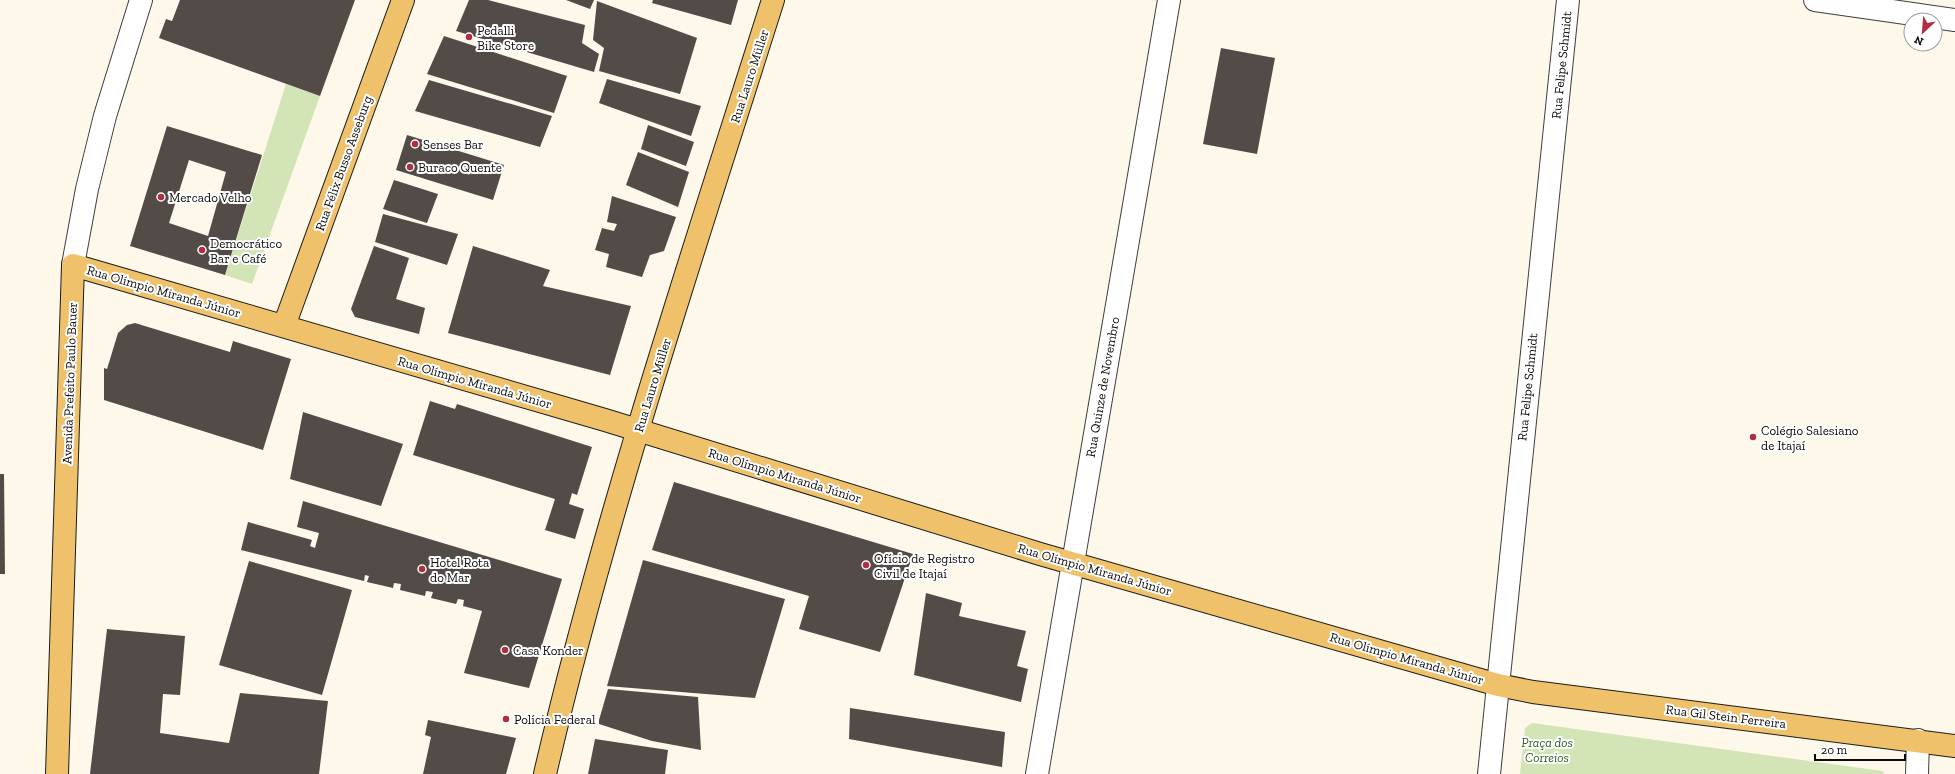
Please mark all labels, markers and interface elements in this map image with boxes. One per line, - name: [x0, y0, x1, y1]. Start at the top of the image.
- street label: Rua Felipe Schmidt: [1548, 10, 1575, 120]
- north arrow: [1903, 12, 1943, 52]
- place label: Pedalli Bike Store: [477, 23, 534, 53]
- street label: Rua Lauro Müller: [727, 28, 772, 125]
- marker: Pedalli Bike Store: [464, 32, 474, 42]
- text: N: [1912, 33, 1925, 48]
- street label: Rua Félix Busso Asseburg: [312, 93, 375, 233]
- place label: Senses Bar: [423, 137, 484, 152]
- marker: Senses Bar: [410, 139, 420, 149]
- place label: Buraco Quente: [418, 160, 502, 175]
- marker: Buraco Quente: [405, 162, 415, 172]
- place label: Mercado Velho: [169, 190, 252, 205]
- marker: Mercado Velho: [156, 192, 166, 202]
- place label: Democrático Bar e Café: [210, 236, 282, 266]
- marker: Democrático Bar e Café: [197, 245, 207, 255]
- street label: Rua Olímpio Miranda Júnior: [85, 262, 242, 321]
- street label: Avenida Prefeito Paulo Bauer: [59, 302, 80, 464]
- street label: Rua Quinze de Novembro: [1083, 315, 1122, 458]
- street label: Rua Felipe Schmidt: [1514, 332, 1541, 442]
- street label: Rua Lauro Müller: [631, 336, 674, 434]
- street label: Rua Olímpio Miranda Júnior: [396, 353, 553, 412]
- place label: Colégio Salesiano de Itajaí: [1761, 423, 1859, 454]
- marker: Colégio Salesiano de Itajaí: [1748, 432, 1758, 442]
- street label: Rua Olímpio Miranda Júnior: [707, 445, 863, 506]
- street label: Rua Olímpio Miranda Júnior: [1016, 540, 1173, 599]
- place label: Ofício de Registro Civil de Itajaí: [874, 551, 975, 582]
- place label: Hotel Rota do Mar: [430, 555, 490, 585]
- marker: Ofício de Registro Civil de Itajaí: [861, 560, 871, 570]
- marker: Hotel Rota do Mar: [417, 564, 427, 574]
- street label: Rua Olímpio Miranda Júnior: [1328, 629, 1485, 688]
- place label: Casa Konder: [513, 643, 584, 658]
- marker: Casa Konder: [500, 645, 510, 655]
- street label: Rua Gil Stein Ferreira: [1665, 702, 1788, 731]
- place label: Polícia Federal: [514, 712, 596, 727]
- marker: Polícia Federal: [501, 714, 511, 724]
- park label: Praça dos Correios: [1521, 735, 1573, 765]
- scale bar: [1815, 736, 1905, 762]
- text: 20 m: [1821, 743, 1848, 757]

